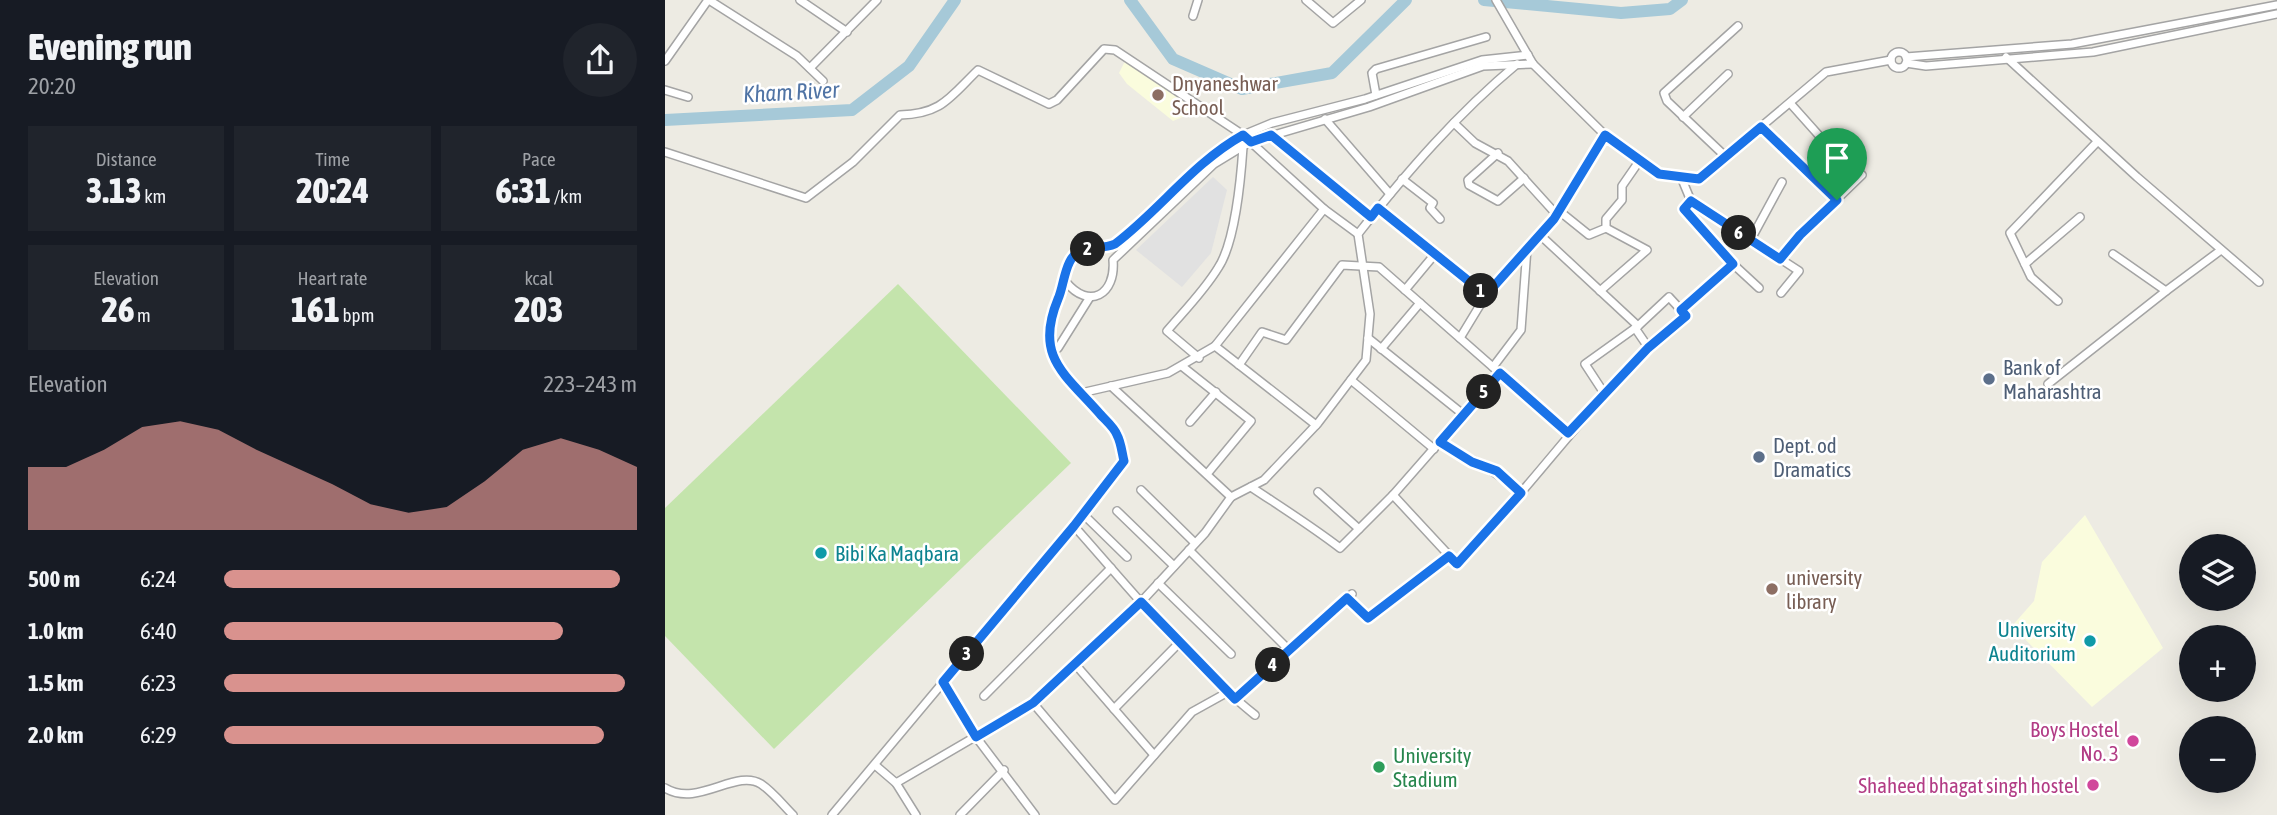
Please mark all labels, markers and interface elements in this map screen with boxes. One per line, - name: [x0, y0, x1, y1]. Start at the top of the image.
- button: share: [563, 23, 637, 97]
- text: Evening run: [28, 25, 192, 68]
- place label: Dnyaneshwar School: [1172, 71, 1279, 119]
- text: 20:20: [28, 73, 76, 99]
- water label: Kham River: [742, 76, 841, 107]
- marker: Dnyaneshwar School: [1150, 87, 1166, 103]
- pin: [1807, 128, 1867, 200]
- icon: arrive: [1818, 139, 1856, 177]
- text: Distance: [96, 148, 157, 170]
- text: Time: [315, 148, 350, 170]
- text: Pace: [522, 148, 556, 170]
- text: 3.13: [86, 170, 142, 210]
- text: 20:24: [296, 170, 369, 210]
- text: 6:31: [495, 170, 551, 210]
- text: km: [142, 185, 166, 207]
- text: /km: [551, 185, 582, 207]
- pin: 6: [1721, 216, 1757, 250]
- text: 6: [1734, 221, 1743, 243]
- pin: 2: [1071, 232, 1105, 266]
- text: 2: [1083, 237, 1092, 259]
- text: Elevation: [93, 267, 159, 289]
- text: Heart rate: [298, 267, 367, 289]
- text: kcal: [524, 267, 553, 289]
- pin: 1: [1463, 274, 1499, 308]
- text: 1: [1476, 279, 1485, 301]
- text: 26: [102, 289, 134, 329]
- text: 161: [291, 289, 340, 329]
- text: 203: [514, 289, 564, 329]
- text: m: [134, 304, 151, 326]
- text: bpm: [340, 304, 374, 326]
- place label: Bank of Maharashtra: [2003, 355, 2102, 403]
- text: Elevation: [28, 371, 108, 397]
- text: 223–243 m: [543, 371, 637, 397]
- marker: Bank of Maharashtra: [1981, 371, 1997, 387]
- pin: 5: [1467, 374, 1501, 410]
- text: 5: [1479, 380, 1488, 402]
- place label: Dept. od Dramatics: [1773, 433, 1851, 481]
- marker: Dept. od Dramatics: [1751, 449, 1767, 465]
- map controls: [2179, 534, 2256, 793]
- button: layers: [2179, 534, 2256, 611]
- place label: Bibi Ka Maqbara: [835, 541, 959, 565]
- marker: Bibi Ka Maqbara: [813, 545, 829, 561]
- place label: university library: [1786, 565, 1863, 613]
- text: 500 m: [28, 566, 80, 592]
- text: 6:24: [140, 566, 177, 592]
- marker: university library: [1764, 581, 1780, 597]
- place label: University Auditorium: [1989, 617, 2076, 665]
- text: 1.0 km: [28, 618, 84, 644]
- text: 6:40: [140, 618, 177, 644]
- button: +: [2179, 625, 2256, 702]
- marker: University Auditorium: [2082, 633, 2098, 649]
- pin: 3: [949, 636, 985, 672]
- text: 3: [962, 642, 971, 664]
- pin: 4: [1255, 648, 1291, 682]
- text: 4: [1268, 653, 1277, 675]
- text: 1.5 km: [28, 670, 84, 696]
- text: 6:23: [140, 670, 177, 696]
- button: −: [2179, 716, 2256, 793]
- place label: Boys Hostel No. 3: [2030, 717, 2119, 765]
- text: 2.0 km: [28, 722, 84, 748]
- text: 6:29: [140, 722, 177, 748]
- marker: Boys Hostel No. 3: [2125, 733, 2141, 749]
- place label: University Stadium: [1393, 743, 1472, 791]
- marker: University Stadium: [1371, 759, 1387, 775]
- place label: Shaheed bhagat singh hostel: [1858, 773, 2079, 797]
- marker: Shaheed bhagat singh hostel: [2085, 777, 2101, 793]

